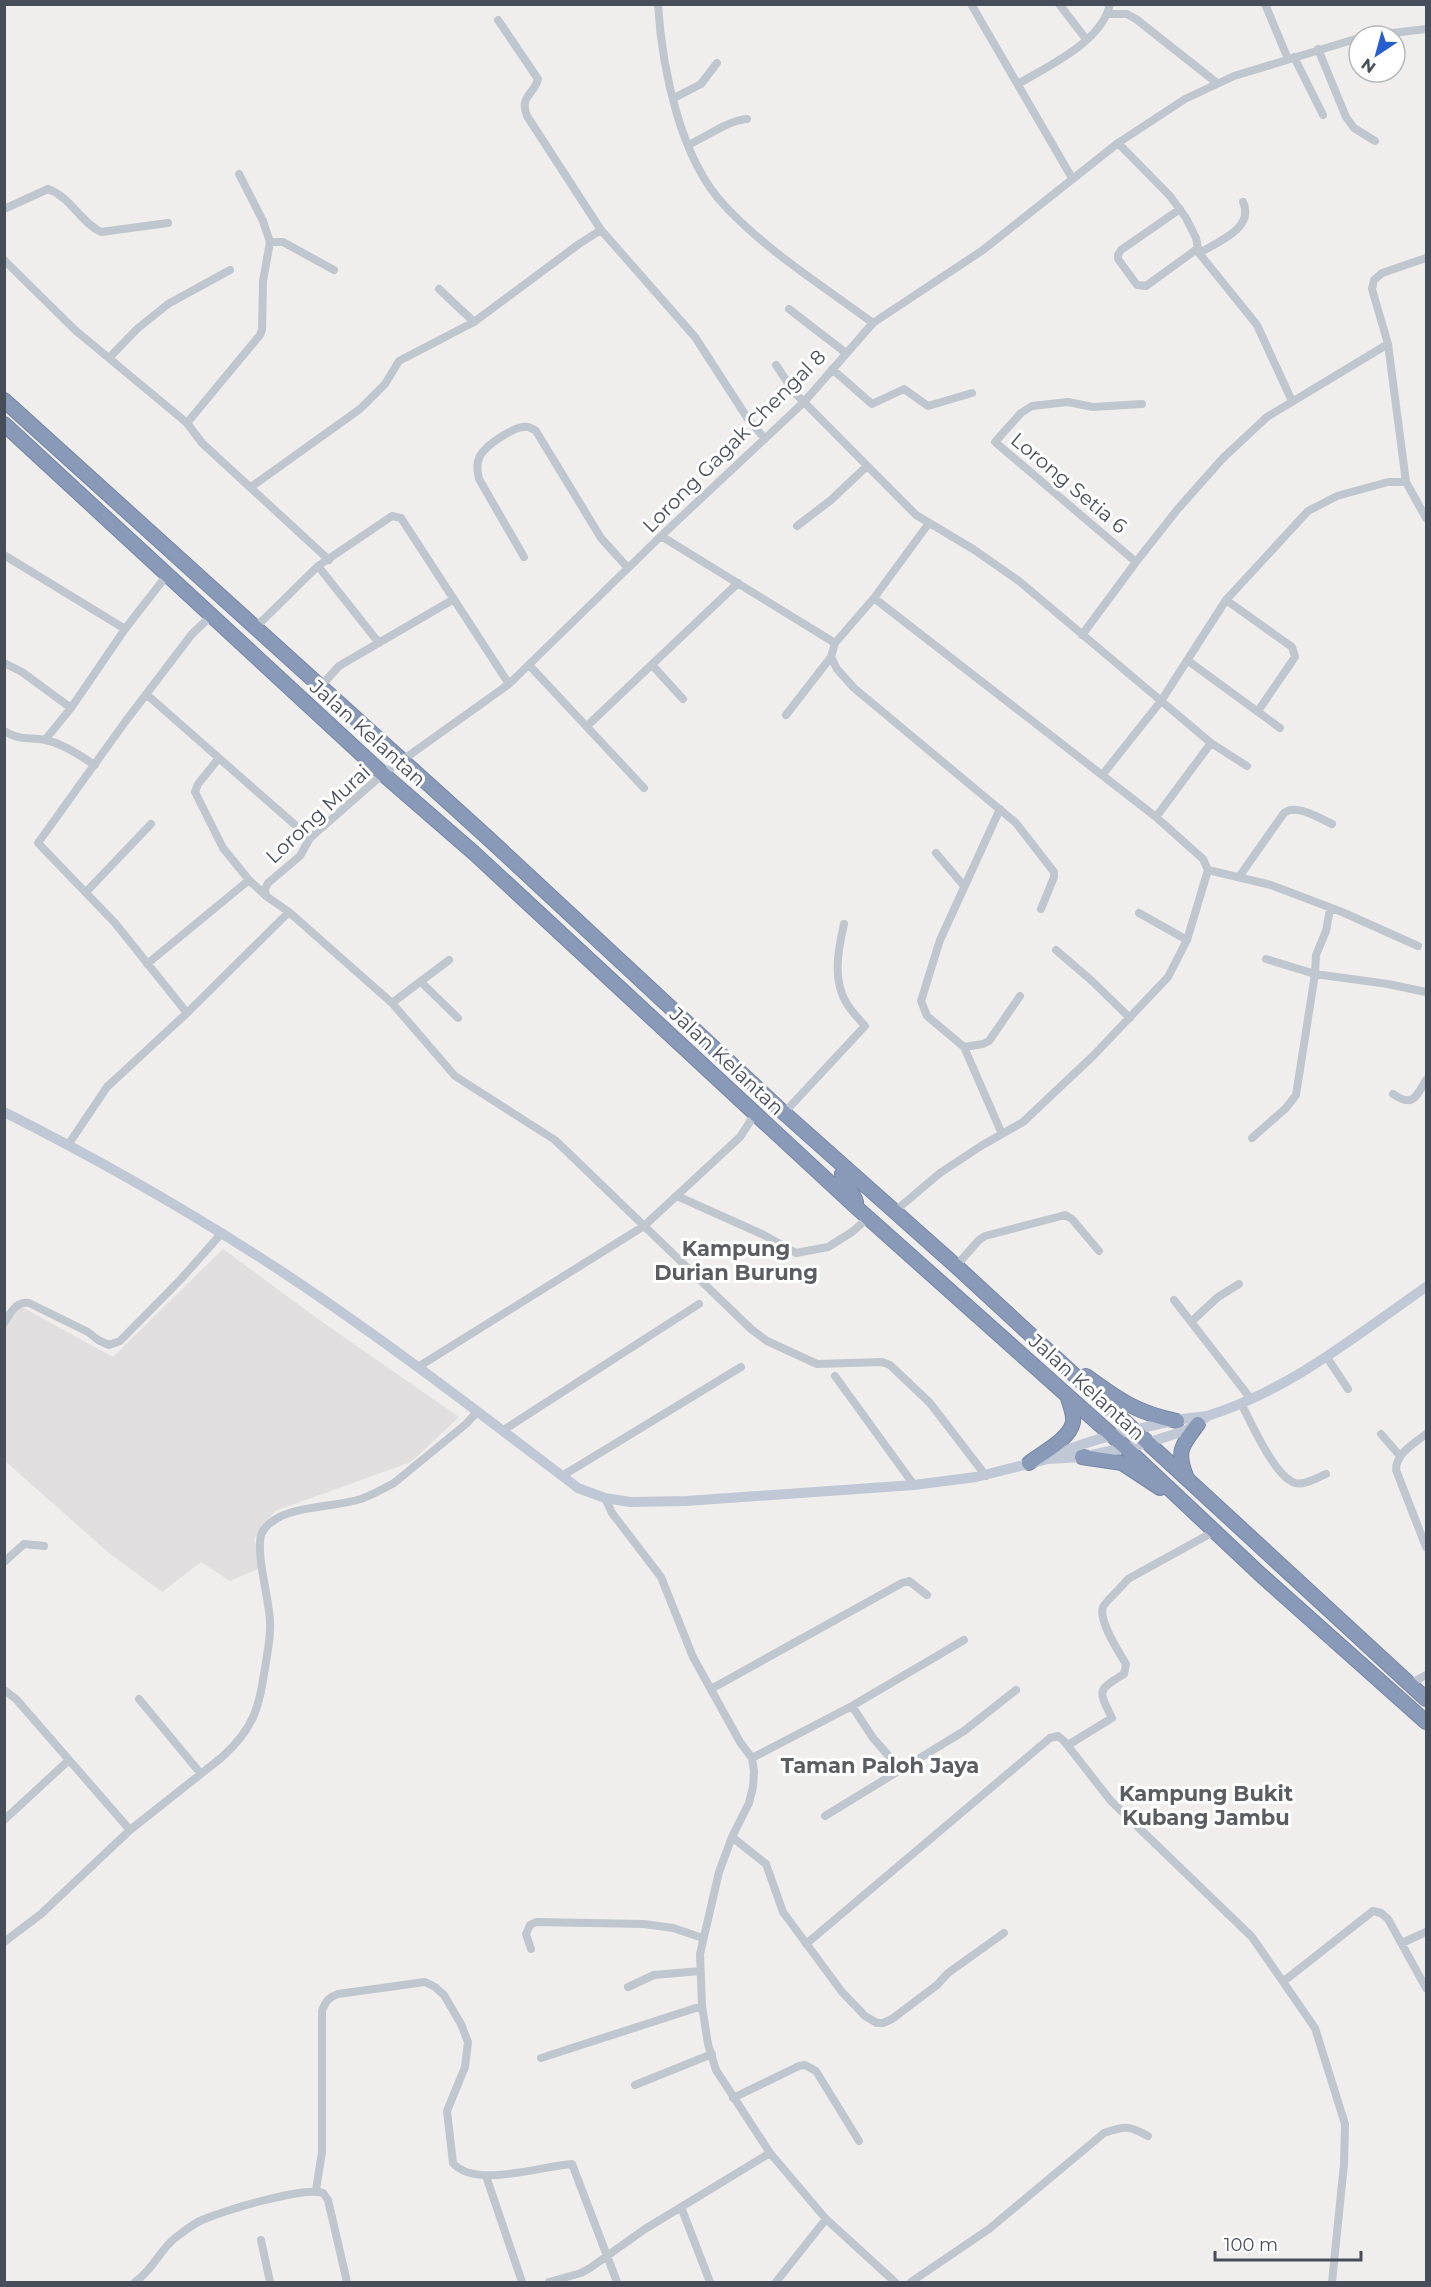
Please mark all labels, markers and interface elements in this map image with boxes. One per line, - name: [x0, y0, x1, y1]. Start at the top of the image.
- north arrow: [1347, 24, 1407, 84]
- text: N: [1358, 54, 1379, 77]
- street label: Lorong Gagak Chengal 8: [637, 344, 831, 538]
- street label: Lorong Setia 6: [1006, 428, 1132, 538]
- street label: Jalan Kelantan: [304, 674, 431, 791]
- street label: Lorong Murai: [261, 760, 375, 868]
- street label: Jalan Kelantan: [664, 1001, 789, 1120]
- district label: Kampung Durian Burung: [654, 1236, 818, 1285]
- street label: Jalan Kelantan: [1023, 1328, 1150, 1445]
- district label: Taman Paloh Jaya: [781, 1753, 979, 1778]
- district label: Kampung Bukit Kubang Jambu: [1119, 1781, 1293, 1830]
- scale bar: [1215, 2224, 1360, 2262]
- text: 100 m: [1224, 2234, 1278, 2256]

